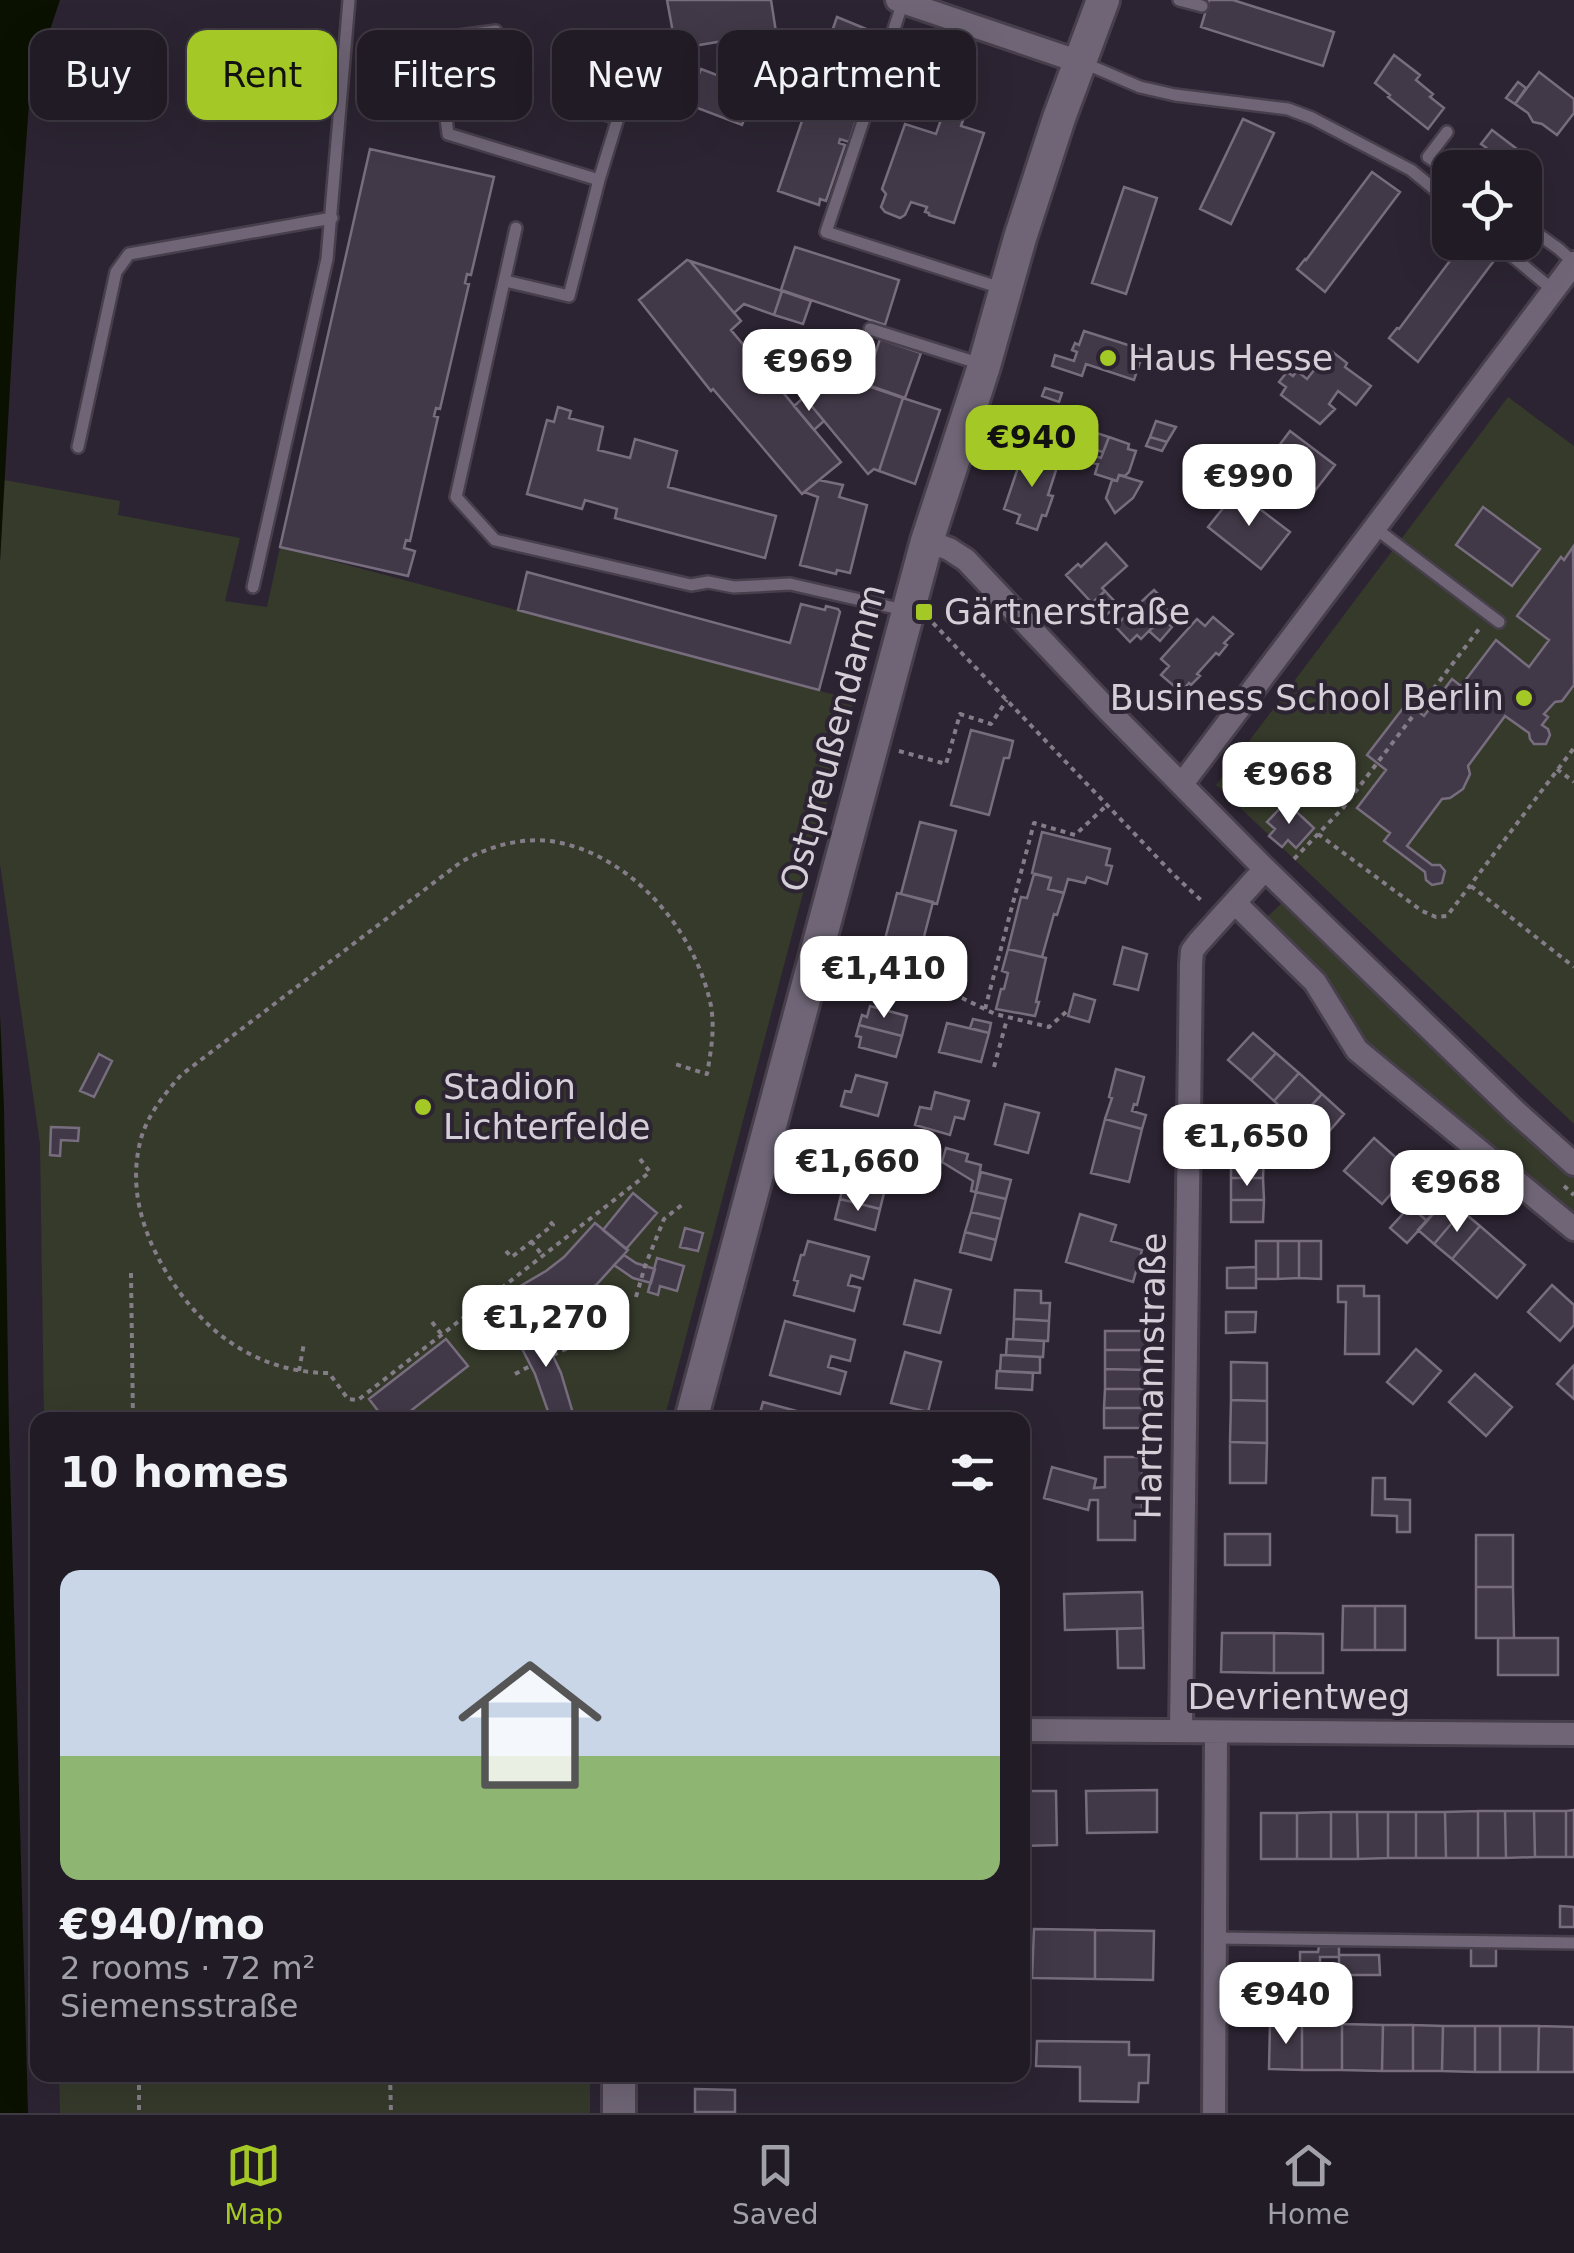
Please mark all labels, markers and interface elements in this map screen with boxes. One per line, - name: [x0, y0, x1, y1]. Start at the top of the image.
- chip: Buy: [30, 30, 167, 120]
- chip: Rent: [187, 30, 337, 120]
- chip: Filters: [357, 30, 532, 120]
- chip: New: [552, 30, 698, 120]
- chip: Apartment: [718, 30, 976, 120]
- map controls: [1432, 150, 1542, 260]
- button: locate: [1432, 150, 1542, 260]
- pin: €969: [750, 329, 868, 414]
- place label: Haus Hesse: [1128, 338, 1333, 378]
- text: €969: [764, 342, 854, 380]
- marker: Haus Hesse: [1097, 347, 1119, 369]
- pin: €940: [973, 405, 1091, 490]
- text: €940: [987, 418, 1077, 456]
- pin: €990: [1190, 444, 1308, 529]
- text: €990: [1204, 457, 1294, 495]
- street label: Ostpreußendamm: [773, 580, 893, 896]
- place label: Gärtnerstraße: [944, 592, 1190, 632]
- marker: Gärtnerstraße: [913, 601, 935, 623]
- place label: Business School Berlin: [1110, 678, 1504, 718]
- marker: Business School Berlin: [1513, 687, 1535, 709]
- pin: €968: [1230, 742, 1348, 827]
- text: €968: [1244, 755, 1334, 793]
- pin: €1,410: [803, 936, 965, 1021]
- text: €1,410: [822, 949, 946, 987]
- place label: Stadion Lichterfelde: [443, 1067, 651, 1147]
- marker: Stadion Lichterfelde: [412, 1096, 434, 1118]
- pin: €1,650: [1166, 1104, 1328, 1189]
- text: €1,650: [1185, 1117, 1309, 1155]
- pin: €1,660: [777, 1129, 939, 1214]
- text: €1,660: [796, 1142, 920, 1180]
- pin: €968: [1398, 1150, 1516, 1235]
- text: €968: [1412, 1163, 1502, 1201]
- street label: Hartmannstraße: [1128, 1232, 1174, 1520]
- pin: €1,270: [465, 1285, 627, 1370]
- text: €1,270: [484, 1298, 608, 1336]
- icon: filters: [945, 1445, 1000, 1500]
- text: 10 homes: [60, 1448, 289, 1497]
- icon: home: [440, 1635, 620, 1815]
- street label: Devrientweg: [1187, 1677, 1411, 1717]
- text: €940/mo: [60, 1900, 265, 1949]
- text: 2 rooms · 72 m²: [60, 1949, 315, 1987]
- pin: €940: [1227, 1962, 1345, 2047]
- text: €940: [1241, 1975, 1331, 2013]
- text: Siemensstraße: [60, 1987, 299, 2025]
- tab: Map: [224, 2138, 283, 2231]
- tab: Saved: [732, 2138, 818, 2231]
- tab: Home: [1267, 2138, 1350, 2231]

